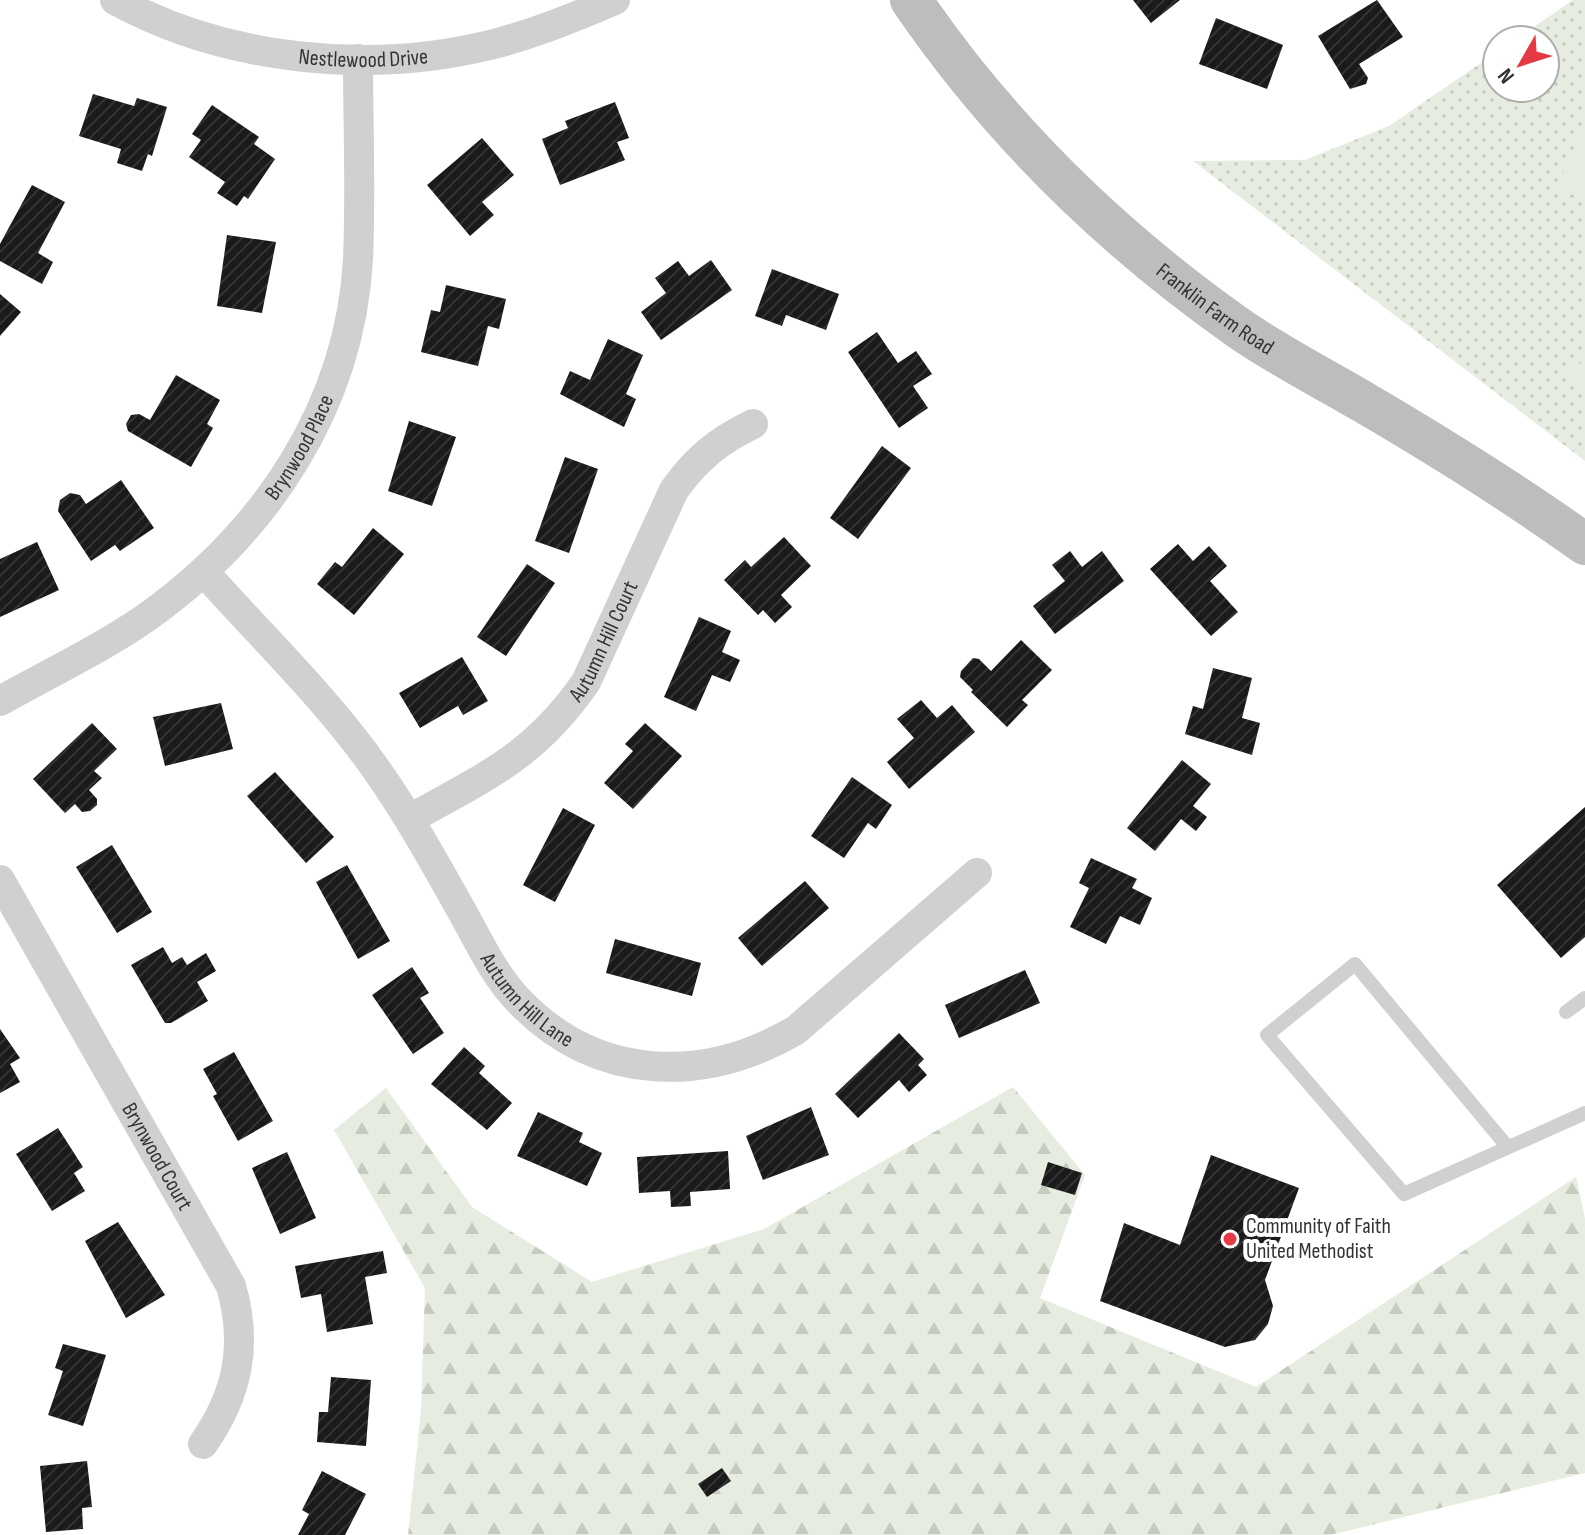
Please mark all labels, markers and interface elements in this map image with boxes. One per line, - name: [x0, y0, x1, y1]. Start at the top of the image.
- north arrow: [1481, 24, 1561, 104]
- street label: Nestlewood Drive: [297, 43, 429, 73]
- text: N: [1492, 63, 1521, 89]
- street label: Franklin Farm Road: [1151, 257, 1279, 361]
- street label: Brynwood Place: [259, 391, 340, 505]
- street label: Autumn Hill Court: [562, 576, 644, 708]
- street label: Autumn Hill Lane: [474, 947, 578, 1053]
- street label: Brynwood Court: [116, 1098, 199, 1215]
- place label: Community of Faith United Methodist: [1246, 1213, 1391, 1265]
- marker: Community of Faith United Methodist: [1221, 1230, 1239, 1248]

